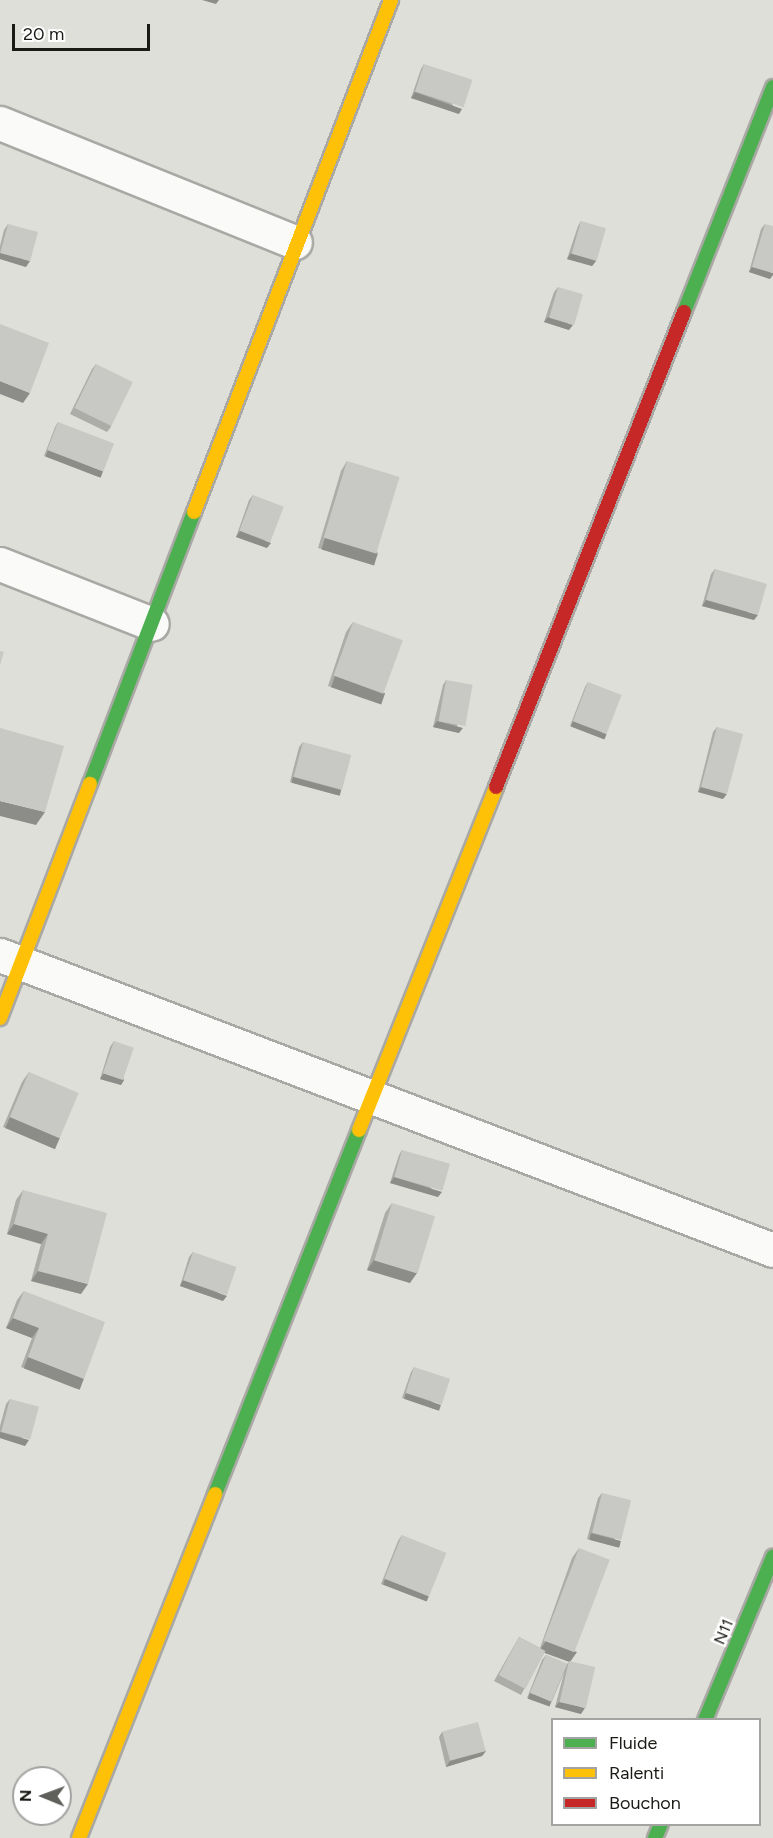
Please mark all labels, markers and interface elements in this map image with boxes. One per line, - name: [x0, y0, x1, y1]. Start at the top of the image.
- scale bar: [15, 12, 153, 50]
- text: 20 m: [23, 23, 64, 45]
- street label: N11: [710, 1616, 738, 1648]
- legend: [551, 1718, 761, 1826]
- text: Fluide: [609, 1732, 657, 1754]
- text: Ralenti: [609, 1762, 664, 1784]
- north arrow: [12, 1766, 72, 1826]
- text: N: [16, 1789, 35, 1802]
- text: Bouchon: [609, 1792, 681, 1814]

